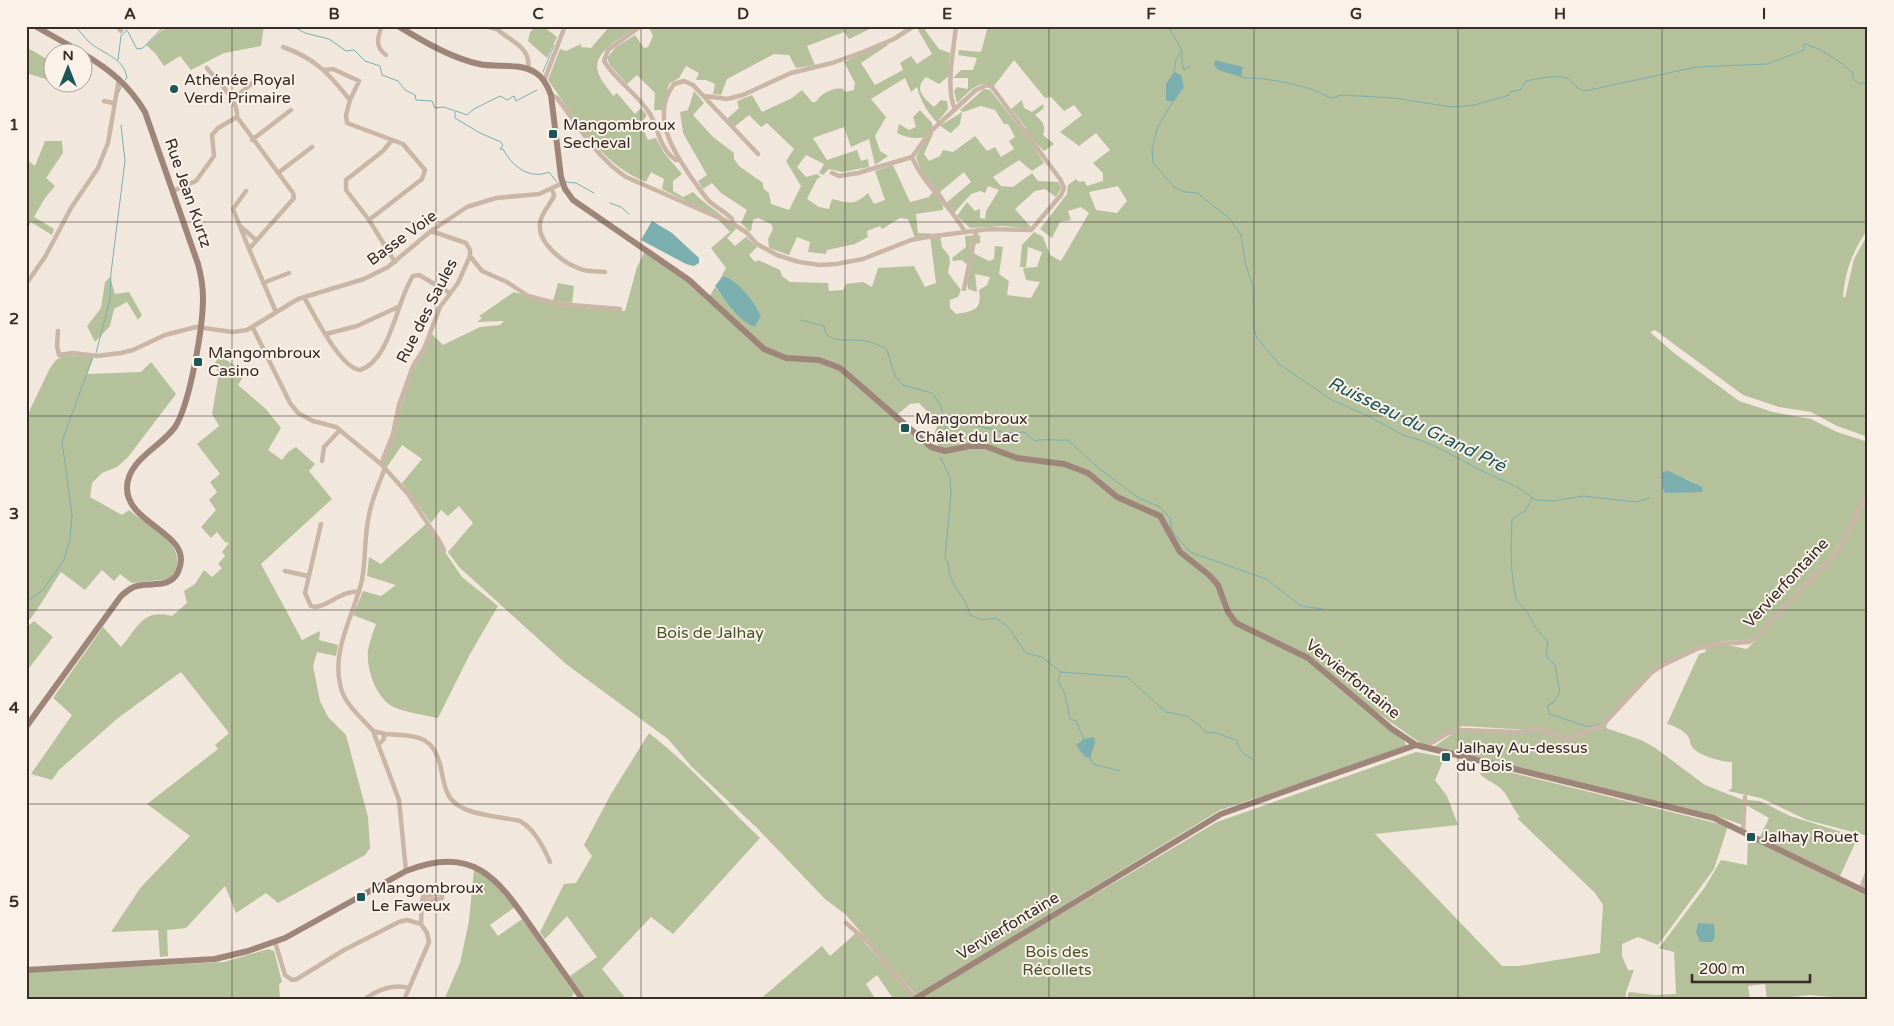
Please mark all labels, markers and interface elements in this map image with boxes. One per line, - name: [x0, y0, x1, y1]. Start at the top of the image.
- text: A: [124, 4, 136, 24]
- text: B: [328, 4, 340, 24]
- text: C: [532, 4, 544, 24]
- text: D: [737, 4, 749, 24]
- text: E: [942, 4, 952, 24]
- text: F: [1146, 4, 1156, 24]
- text: G: [1350, 4, 1362, 24]
- text: H: [1554, 4, 1566, 24]
- text: I: [1762, 4, 1766, 24]
- north arrow: [42, 42, 92, 92]
- text: N: [62, 47, 74, 64]
- place label: Athénée Royal Verdi Primaire: [184, 70, 295, 108]
- marker: Athénée Royal Verdi Primaire: [168, 83, 180, 95]
- text: 1: [9, 115, 19, 135]
- place label: Mangombroux Secheval: [563, 115, 676, 153]
- marker: Mangombroux Secheval: [547, 128, 559, 140]
- street label: Rue Jean Kurtz: [160, 136, 216, 250]
- street label: Basse Voie: [363, 206, 441, 270]
- street label: Rue des Saules: [392, 255, 462, 367]
- text: 2: [9, 309, 19, 329]
- place label: Mangombroux Casino: [208, 343, 321, 381]
- marker: Mangombroux Casino: [192, 356, 204, 368]
- water label: Ruisseau du Grand Pré: [1325, 371, 1510, 477]
- place label: Mangombroux Châlet du Lac: [915, 409, 1028, 447]
- marker: Mangombroux Châlet du Lac: [899, 422, 911, 434]
- text: 3: [9, 504, 19, 524]
- street label: Vervierfontaine: [1739, 534, 1833, 632]
- park label: Bois de Jalhay: [656, 623, 764, 643]
- street label: Vervierfontaine: [1302, 635, 1404, 723]
- text: 4: [9, 698, 19, 718]
- place label: Jalhay Au-dessus du Bois: [1456, 738, 1588, 776]
- marker: Jalhay Au-dessus du Bois: [1440, 751, 1452, 763]
- place label: Jalhay Rouet: [1761, 827, 1859, 847]
- marker: Jalhay Rouet: [1745, 831, 1757, 843]
- place label: Mangombroux Le Faweux: [371, 878, 484, 916]
- street label: Vervierfontaine: [953, 888, 1063, 964]
- marker: Mangombroux Le Faweux: [355, 891, 367, 903]
- text: 5: [9, 892, 19, 912]
- park label: Bois des Récollets: [1022, 942, 1092, 980]
- scale bar: [1692, 951, 1809, 983]
- text: 200 m: [1699, 960, 1745, 978]

